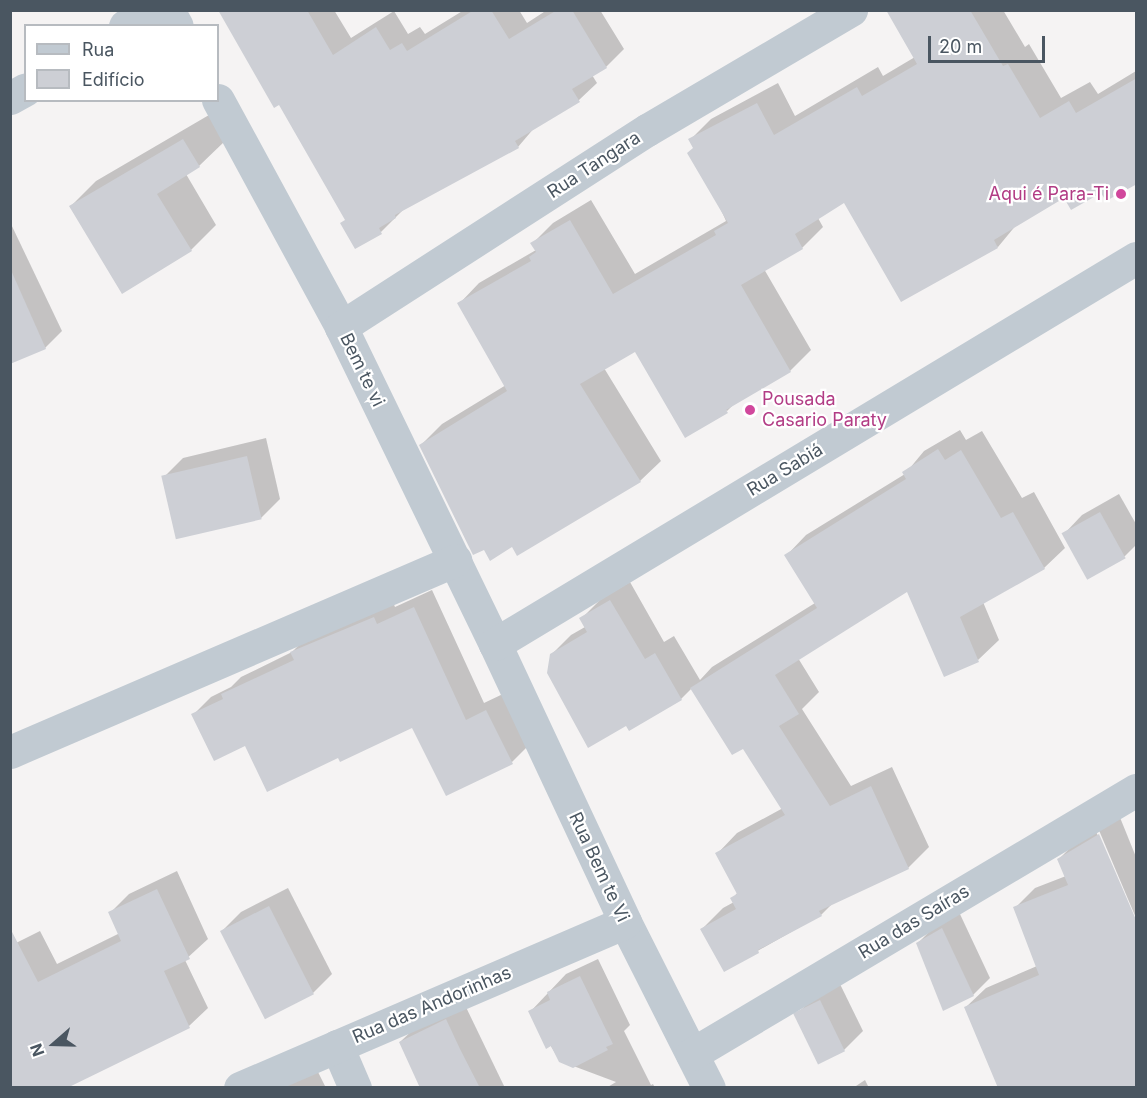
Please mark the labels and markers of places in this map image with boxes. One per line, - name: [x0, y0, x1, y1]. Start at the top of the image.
- place label: Aqui é Para-Ti: [989, 183, 1109, 205]
- marker: Aqui é Para-Ti: [1114, 187, 1128, 201]
- place label: Pousada Casario Paraty: [762, 389, 887, 432]
- marker: Pousada Casario Paraty: [743, 403, 757, 417]

